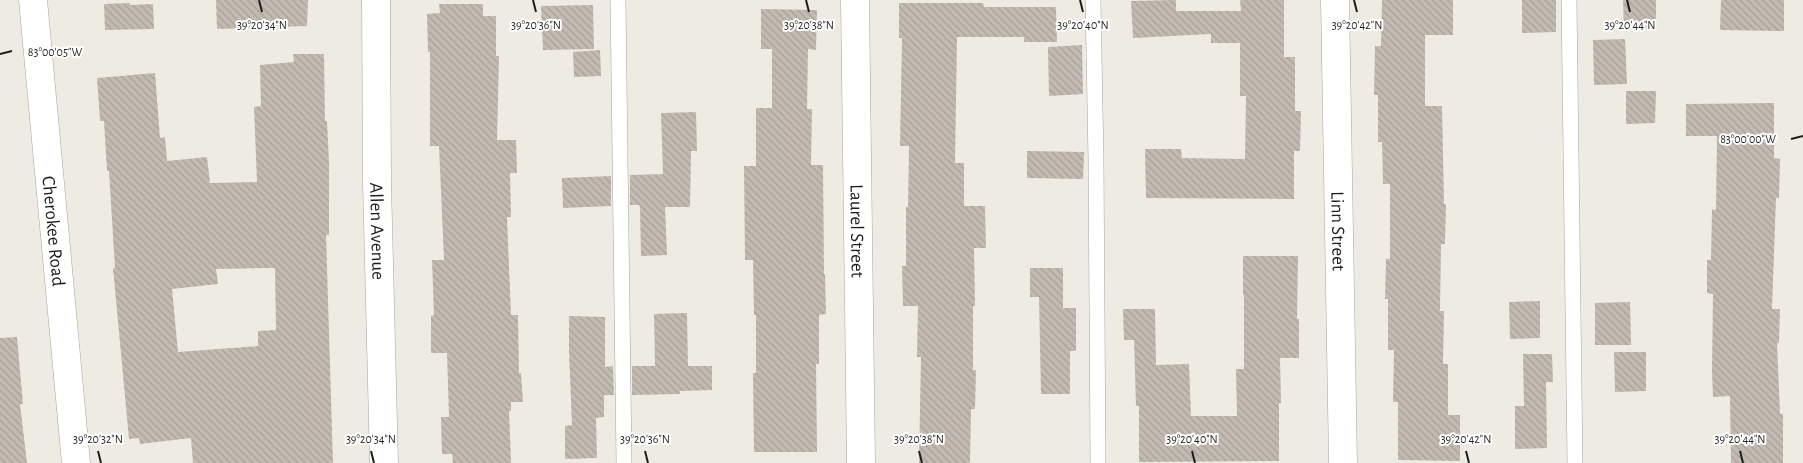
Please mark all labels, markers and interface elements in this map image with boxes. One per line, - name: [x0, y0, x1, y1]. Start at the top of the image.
- text: 39°20'34"N: [237, 19, 287, 31]
- text: 39°20'36"N: [511, 19, 561, 31]
- text: 39°20'38"N: [784, 19, 834, 31]
- text: 39°20'40"N: [1057, 19, 1109, 31]
- text: 39°20'42"N: [1332, 19, 1382, 31]
- text: 39°20'44"N: [1605, 19, 1656, 31]
- text: 83°00'05"W: [28, 46, 82, 58]
- text: 83°00'00"W: [1720, 133, 1776, 145]
- street label: Cherokee Road: [38, 175, 68, 287]
- street label: Allen Avenue: [366, 182, 387, 280]
- street label: Laurel Street: [846, 184, 867, 278]
- street label: Linn Street: [1327, 191, 1348, 271]
- text: 39°20'32"N: [73, 433, 123, 445]
- text: 39°20'34"N: [346, 433, 396, 445]
- text: 39°20'36"N: [620, 433, 670, 445]
- text: 39°20'38"N: [894, 433, 944, 445]
- text: 39°20'40"N: [1166, 433, 1218, 445]
- text: 39°20'42"N: [1441, 433, 1491, 445]
- text: 39°20'44"N: [1715, 433, 1766, 445]

